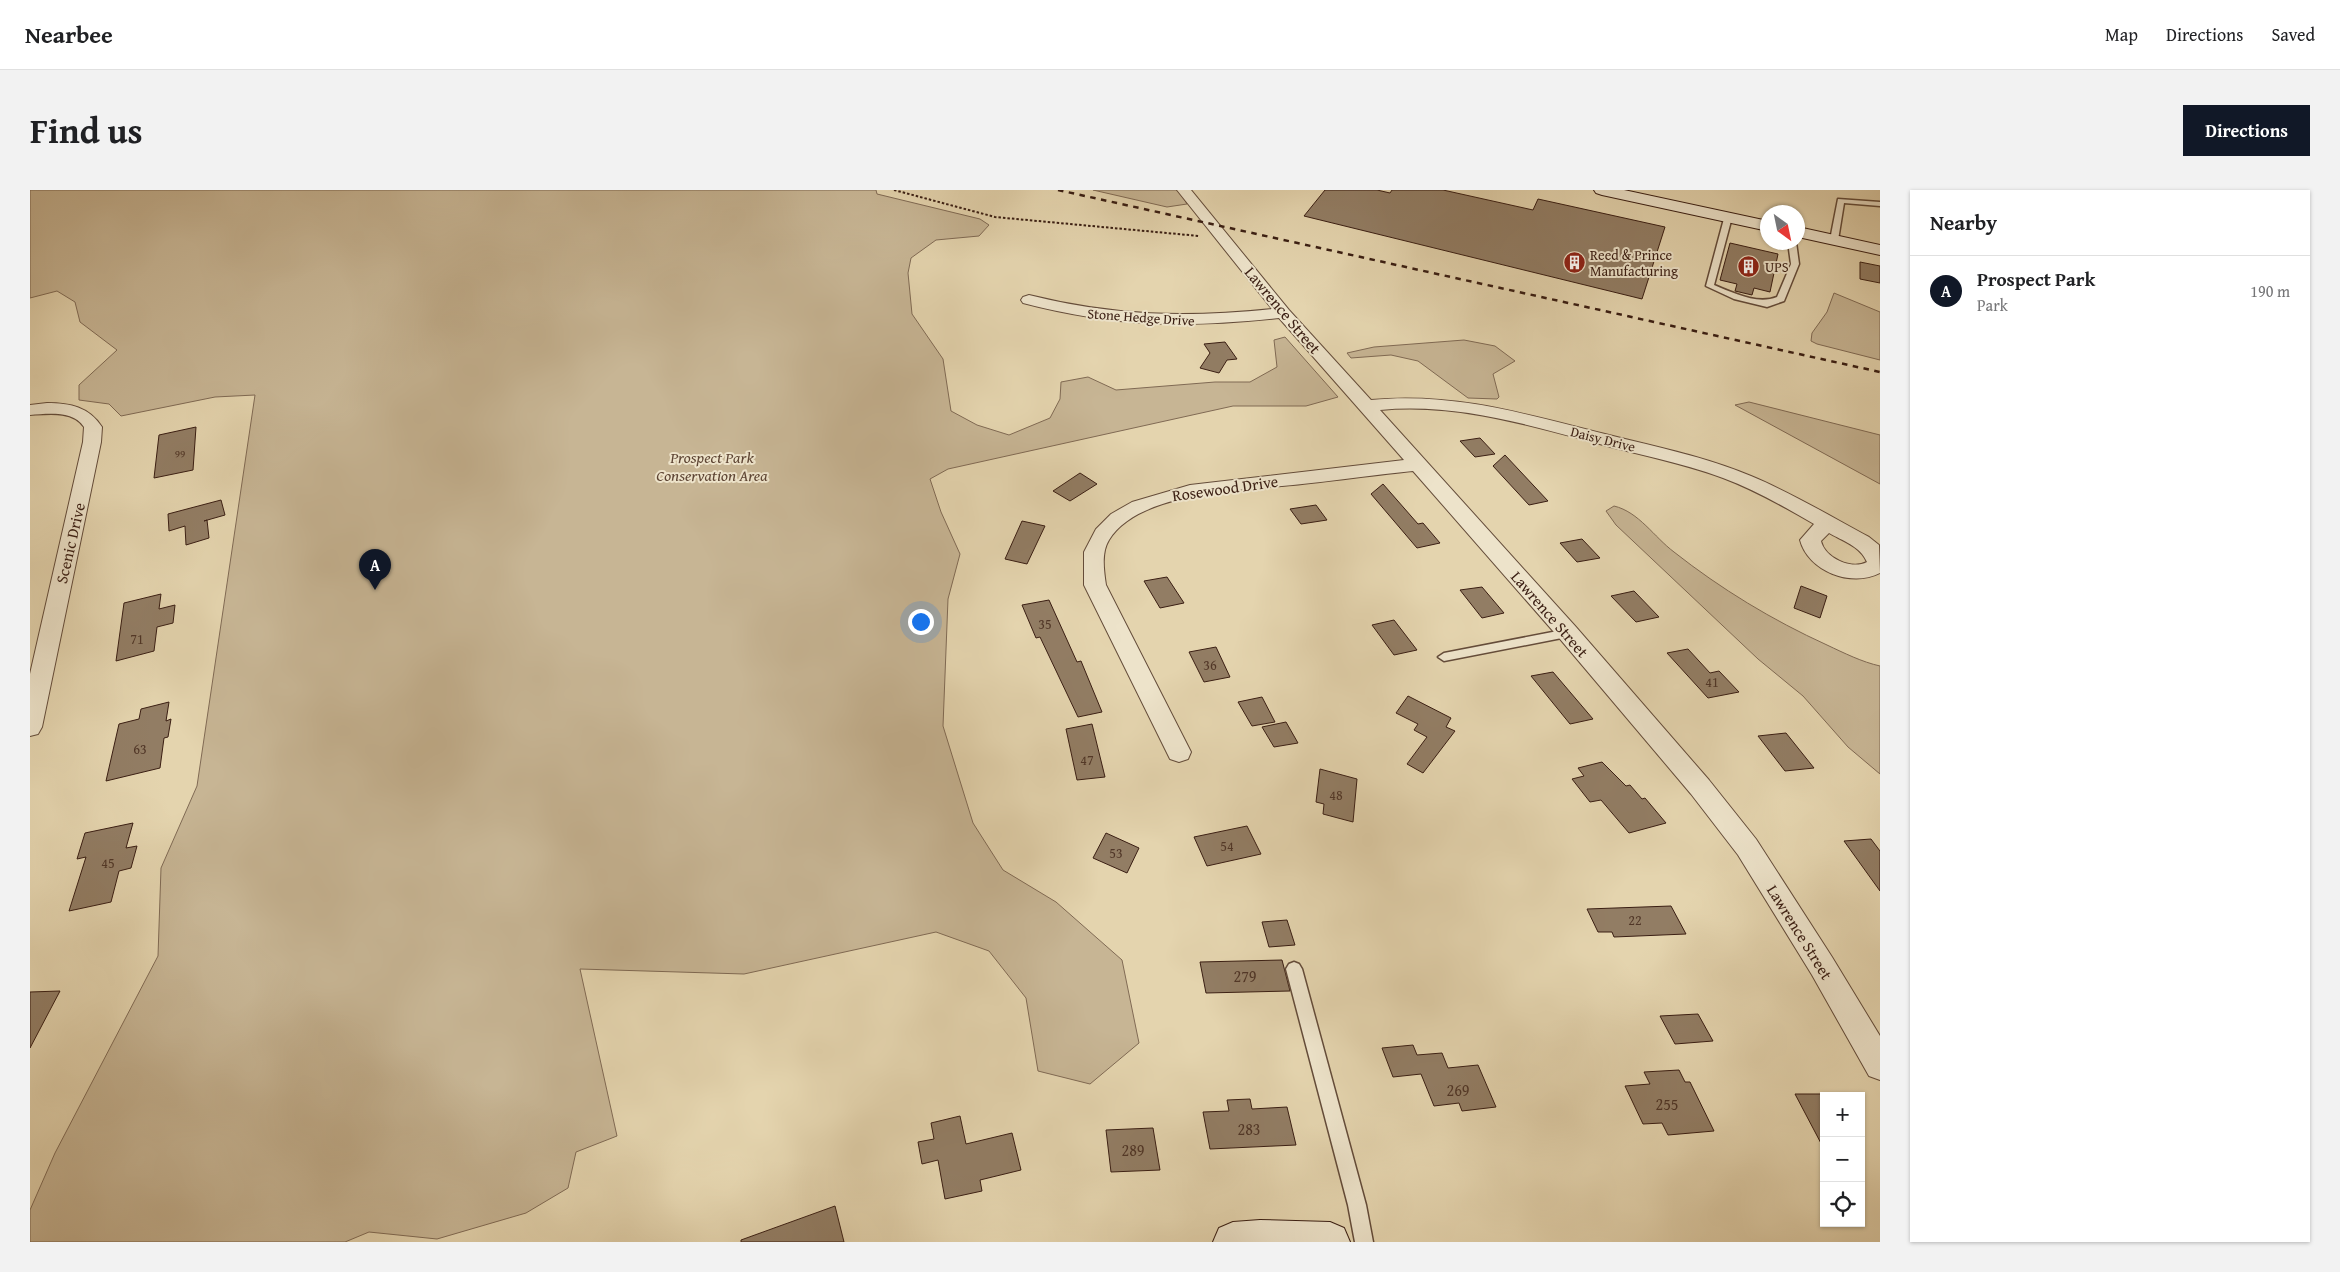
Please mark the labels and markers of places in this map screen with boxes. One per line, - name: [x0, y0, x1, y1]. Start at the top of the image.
- place label: Reed & Prince Manufacturing: [1590, 245, 1678, 281]
- building icon: Reed & Prince Manufacturing: [1562, 251, 1586, 275]
- building icon: UPS: [1737, 255, 1761, 279]
- place label: UPS: [1765, 257, 1789, 277]
- pin: A: [359, 549, 391, 590]

